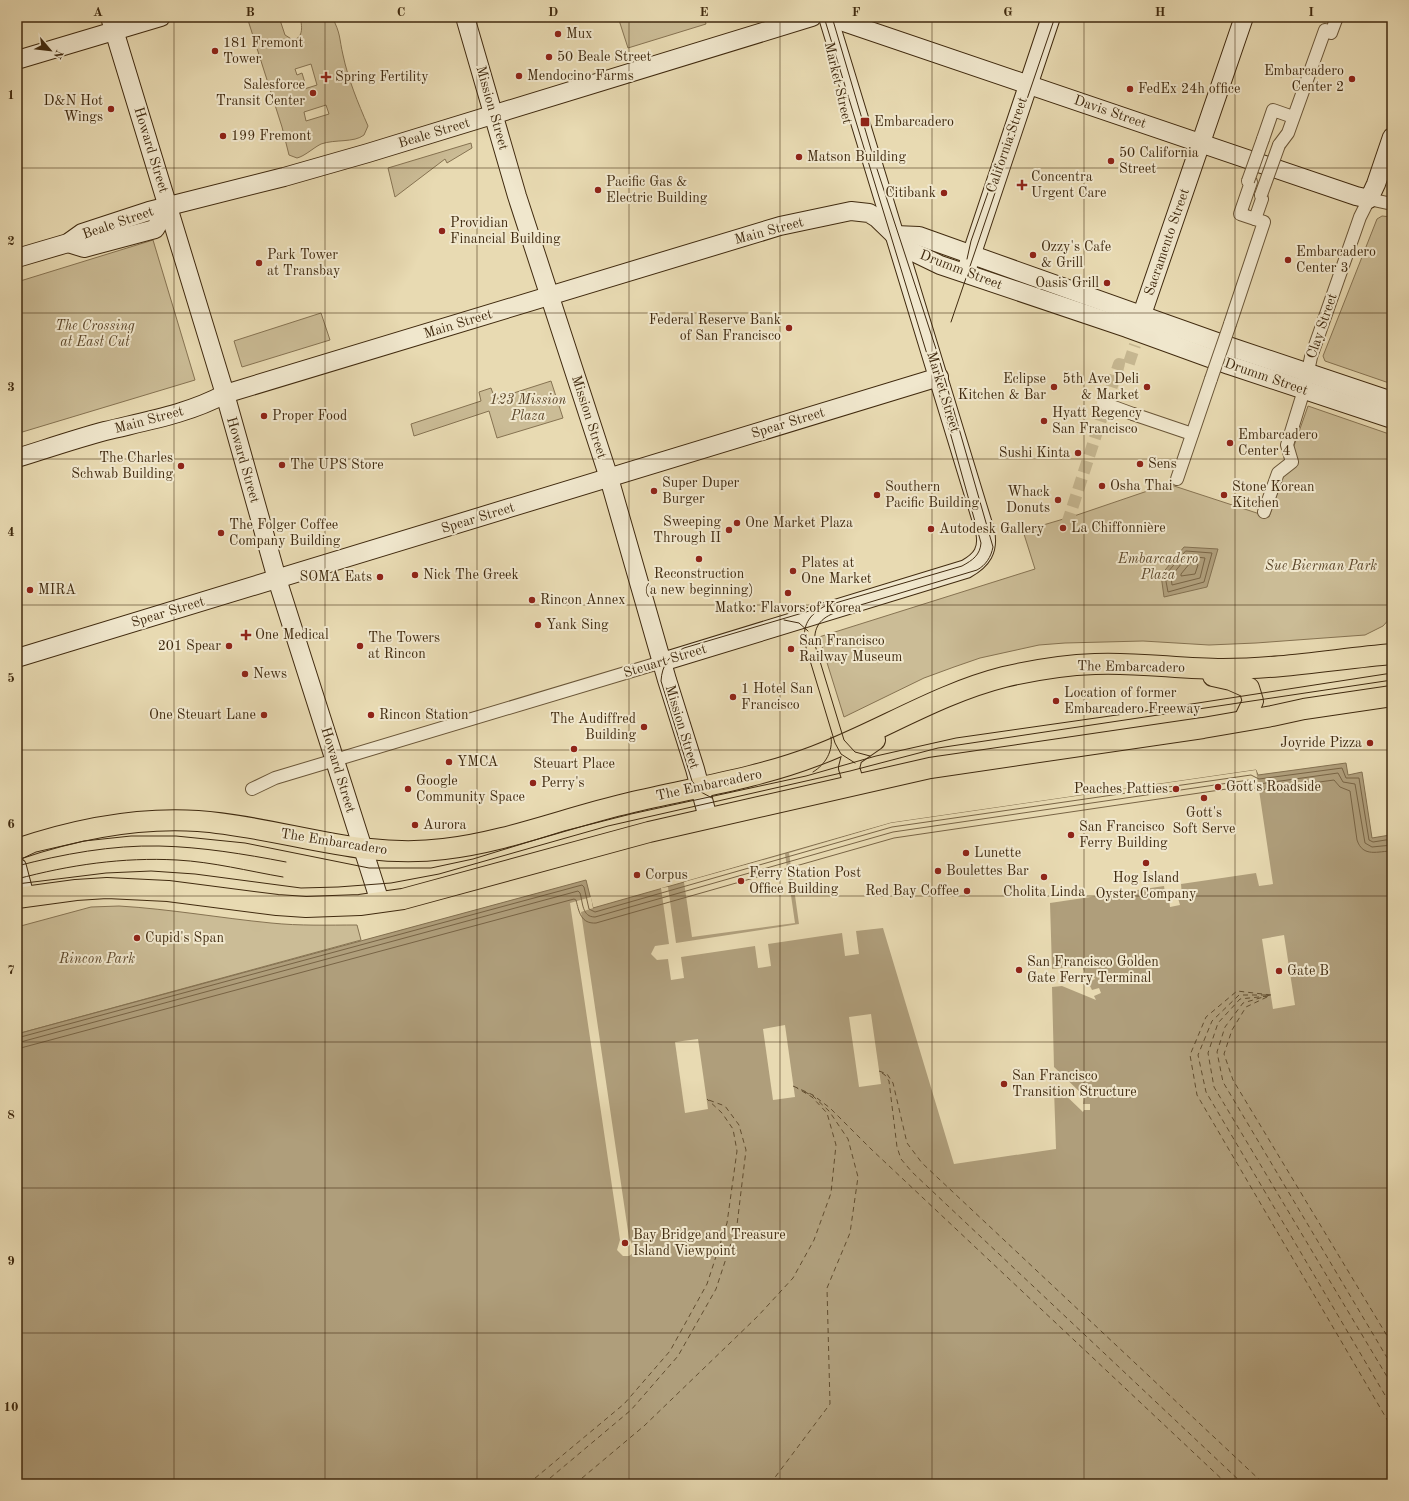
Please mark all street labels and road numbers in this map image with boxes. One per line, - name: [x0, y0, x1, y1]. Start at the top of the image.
- street label: Market Street: [822, 40, 854, 126]
- street label: Mission Street: [473, 64, 511, 152]
- street label: Davis Street: [1072, 93, 1148, 131]
- street label: California Street: [984, 95, 1030, 195]
- street label: Howard Street: [131, 105, 171, 195]
- street label: Beale Street: [396, 115, 472, 151]
- street label: Sacramento Street: [1142, 187, 1192, 297]
- street label: Beale Street: [81, 204, 155, 242]
- street label: Main Street: [733, 215, 805, 247]
- street label: Drumm Street: [918, 248, 1004, 292]
- street label: Clay Street: [1304, 291, 1340, 361]
- street label: Main Street: [422, 307, 494, 341]
- street label: Market Street: [924, 350, 962, 434]
- street label: Drumm Street: [1222, 356, 1310, 398]
- street label: Mission Street: [569, 373, 609, 461]
- street label: Main Street: [113, 404, 185, 436]
- street label: Spear Street: [750, 405, 826, 441]
- street label: Howard Street: [224, 415, 262, 505]
- street label: Spear Street: [440, 500, 516, 536]
- street label: Spear Street: [130, 594, 206, 630]
- street label: Steuart Street: [622, 642, 708, 680]
- street label: The Embarcadero: [1077, 659, 1185, 675]
- street label: Mission Street: [663, 683, 701, 771]
- street label: Howard Street: [318, 725, 358, 815]
- street label: The Embarcadero: [655, 767, 763, 803]
- street label: The Embarcadero: [280, 827, 388, 857]

